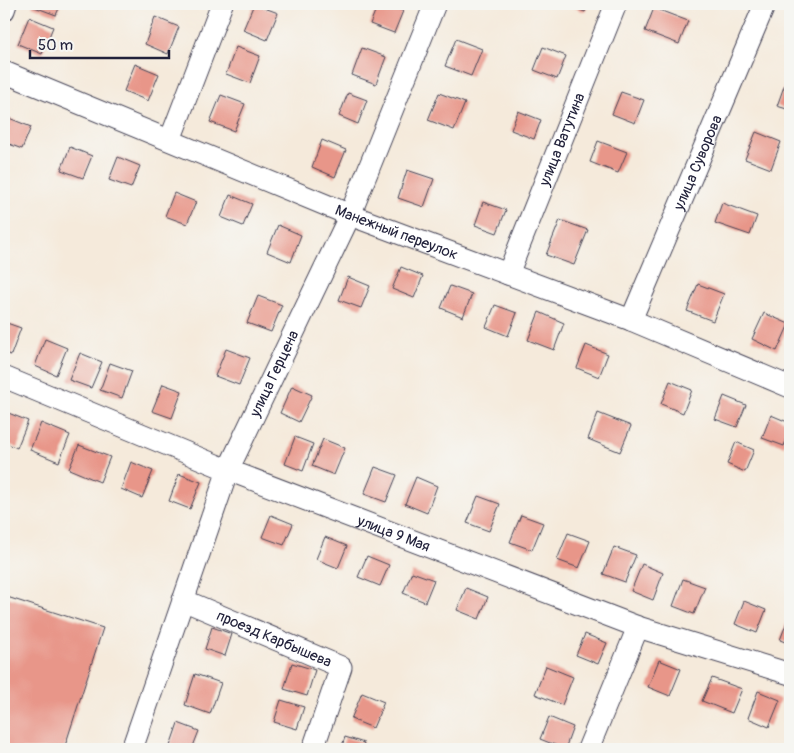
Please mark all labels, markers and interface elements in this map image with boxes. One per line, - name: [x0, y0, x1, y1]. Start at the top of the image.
- scale bar: [30, 28, 169, 60]
- text: 50 m: [38, 36, 73, 55]
- street label: улица Ватутина: [534, 90, 589, 190]
- street label: улица Суворова: [669, 112, 726, 214]
- street label: Манежный переулок: [332, 200, 461, 264]
- street label: улица Герцена: [245, 327, 303, 421]
- street label: улица 9 Мая: [354, 511, 433, 556]
- street label: проезд Карбышева: [214, 606, 335, 671]

